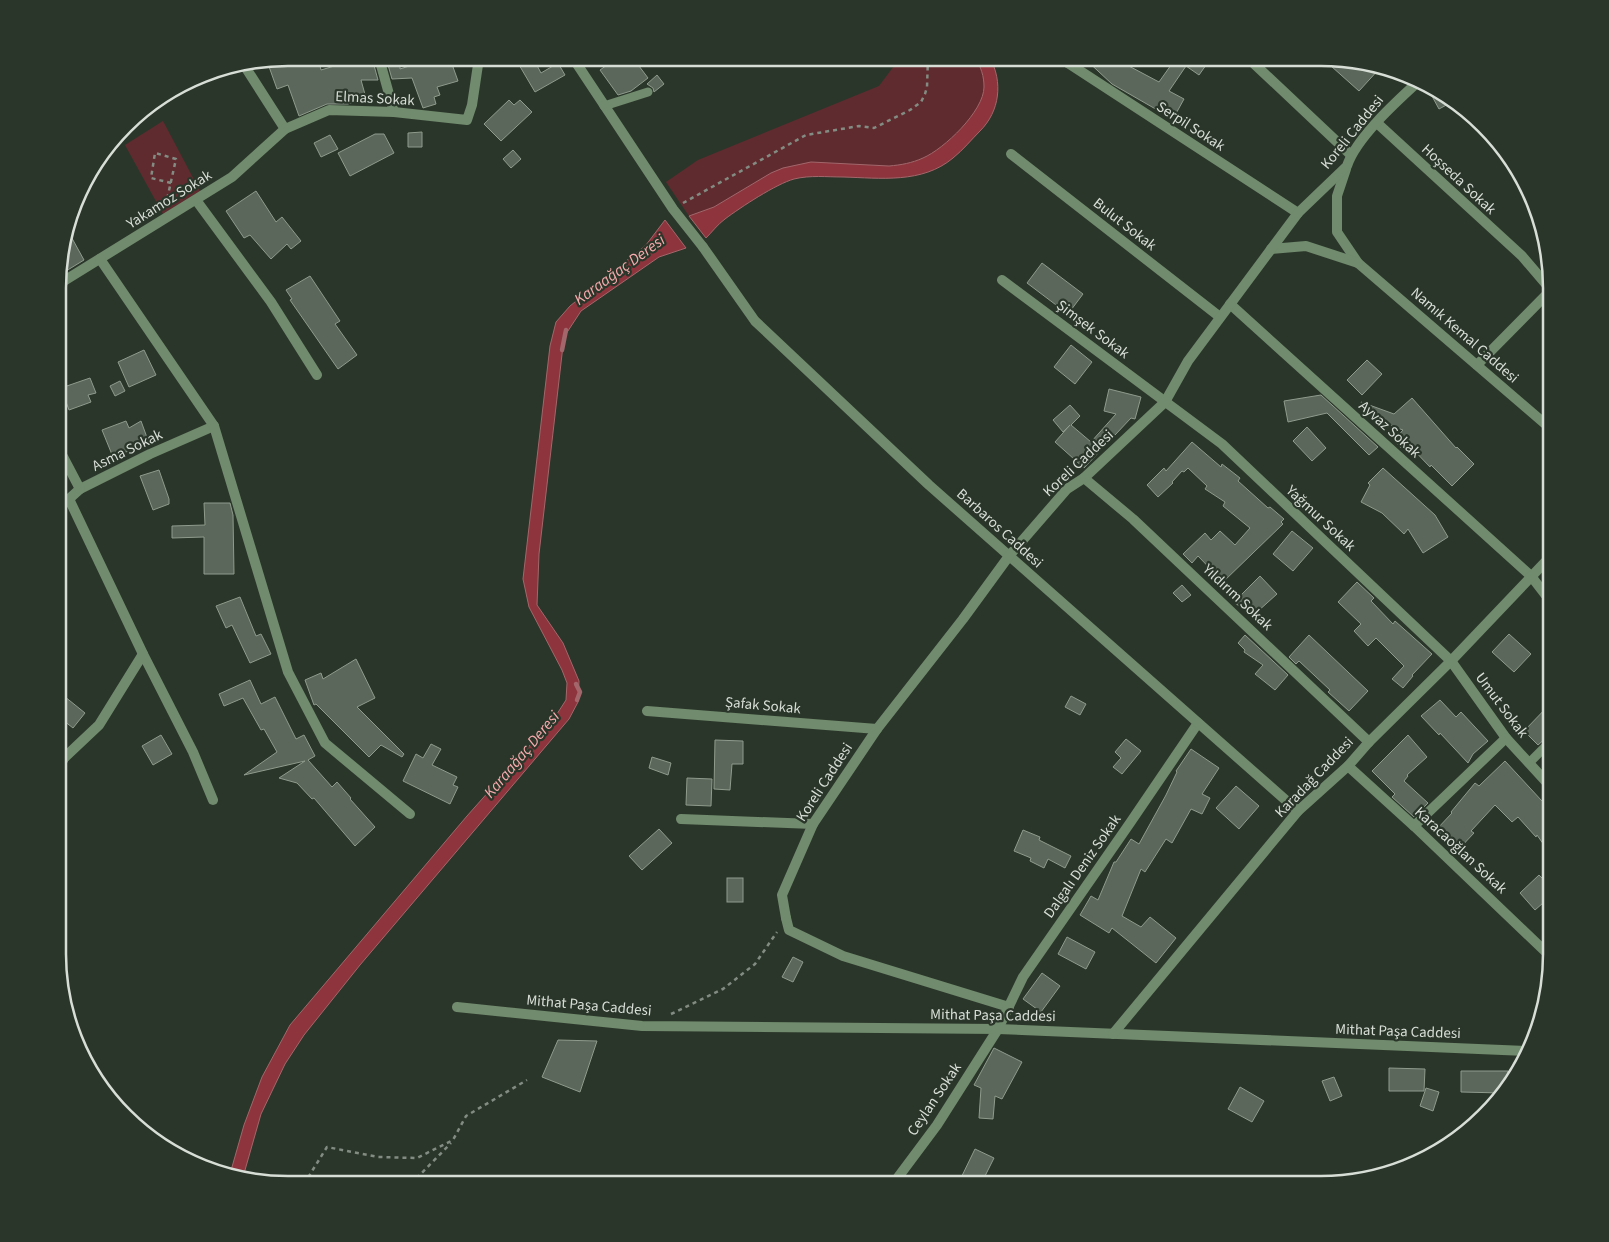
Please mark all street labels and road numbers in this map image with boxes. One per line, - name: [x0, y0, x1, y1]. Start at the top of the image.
- street label: Elmas Sokak: [335, 86, 416, 111]
- street label: Koreli Caddesi: [1316, 91, 1389, 174]
- street label: Serpil Sokak: [1152, 96, 1230, 157]
- street label: Hoşseda Sokak: [1417, 139, 1501, 220]
- street label: Yakamoz Sokak: [122, 165, 216, 235]
- street label: Bulut Sokak: [1089, 193, 1161, 256]
- street label: Namık Kemal Caddesi: [1406, 283, 1523, 388]
- street label: Şimşek Sokak: [1052, 295, 1134, 364]
- street label: Ayvaz Sokak: [1354, 396, 1426, 463]
- street label: Asma Sokak: [88, 424, 167, 477]
- street label: Koreli Caddesi: [1038, 425, 1118, 502]
- street label: Yağmur Sokak: [1280, 480, 1361, 557]
- street label: Barbaros Caddesi: [952, 484, 1048, 573]
- street label: Yıldırım Sokak: [1197, 559, 1278, 636]
- street label: Umut Sokak: [1470, 668, 1533, 743]
- street label: Şafak Sokak: [724, 692, 802, 719]
- street label: Karadağ Caddesi: [1270, 732, 1358, 823]
- street label: Koreli Caddesi: [791, 739, 858, 826]
- street label: Karacaoğlan Sokak: [1410, 802, 1512, 899]
- street label: Dalgalı Deniz Sokak: [1039, 810, 1126, 922]
- street label: Mithat Paşa Caddesi: [525, 990, 652, 1021]
- street label: Mithat Paşa Caddesi: [930, 1004, 1056, 1027]
- street label: Mithat Paşa Caddesi: [1335, 1019, 1461, 1044]
- street label: Ceylan Sokak: [902, 1058, 967, 1140]

